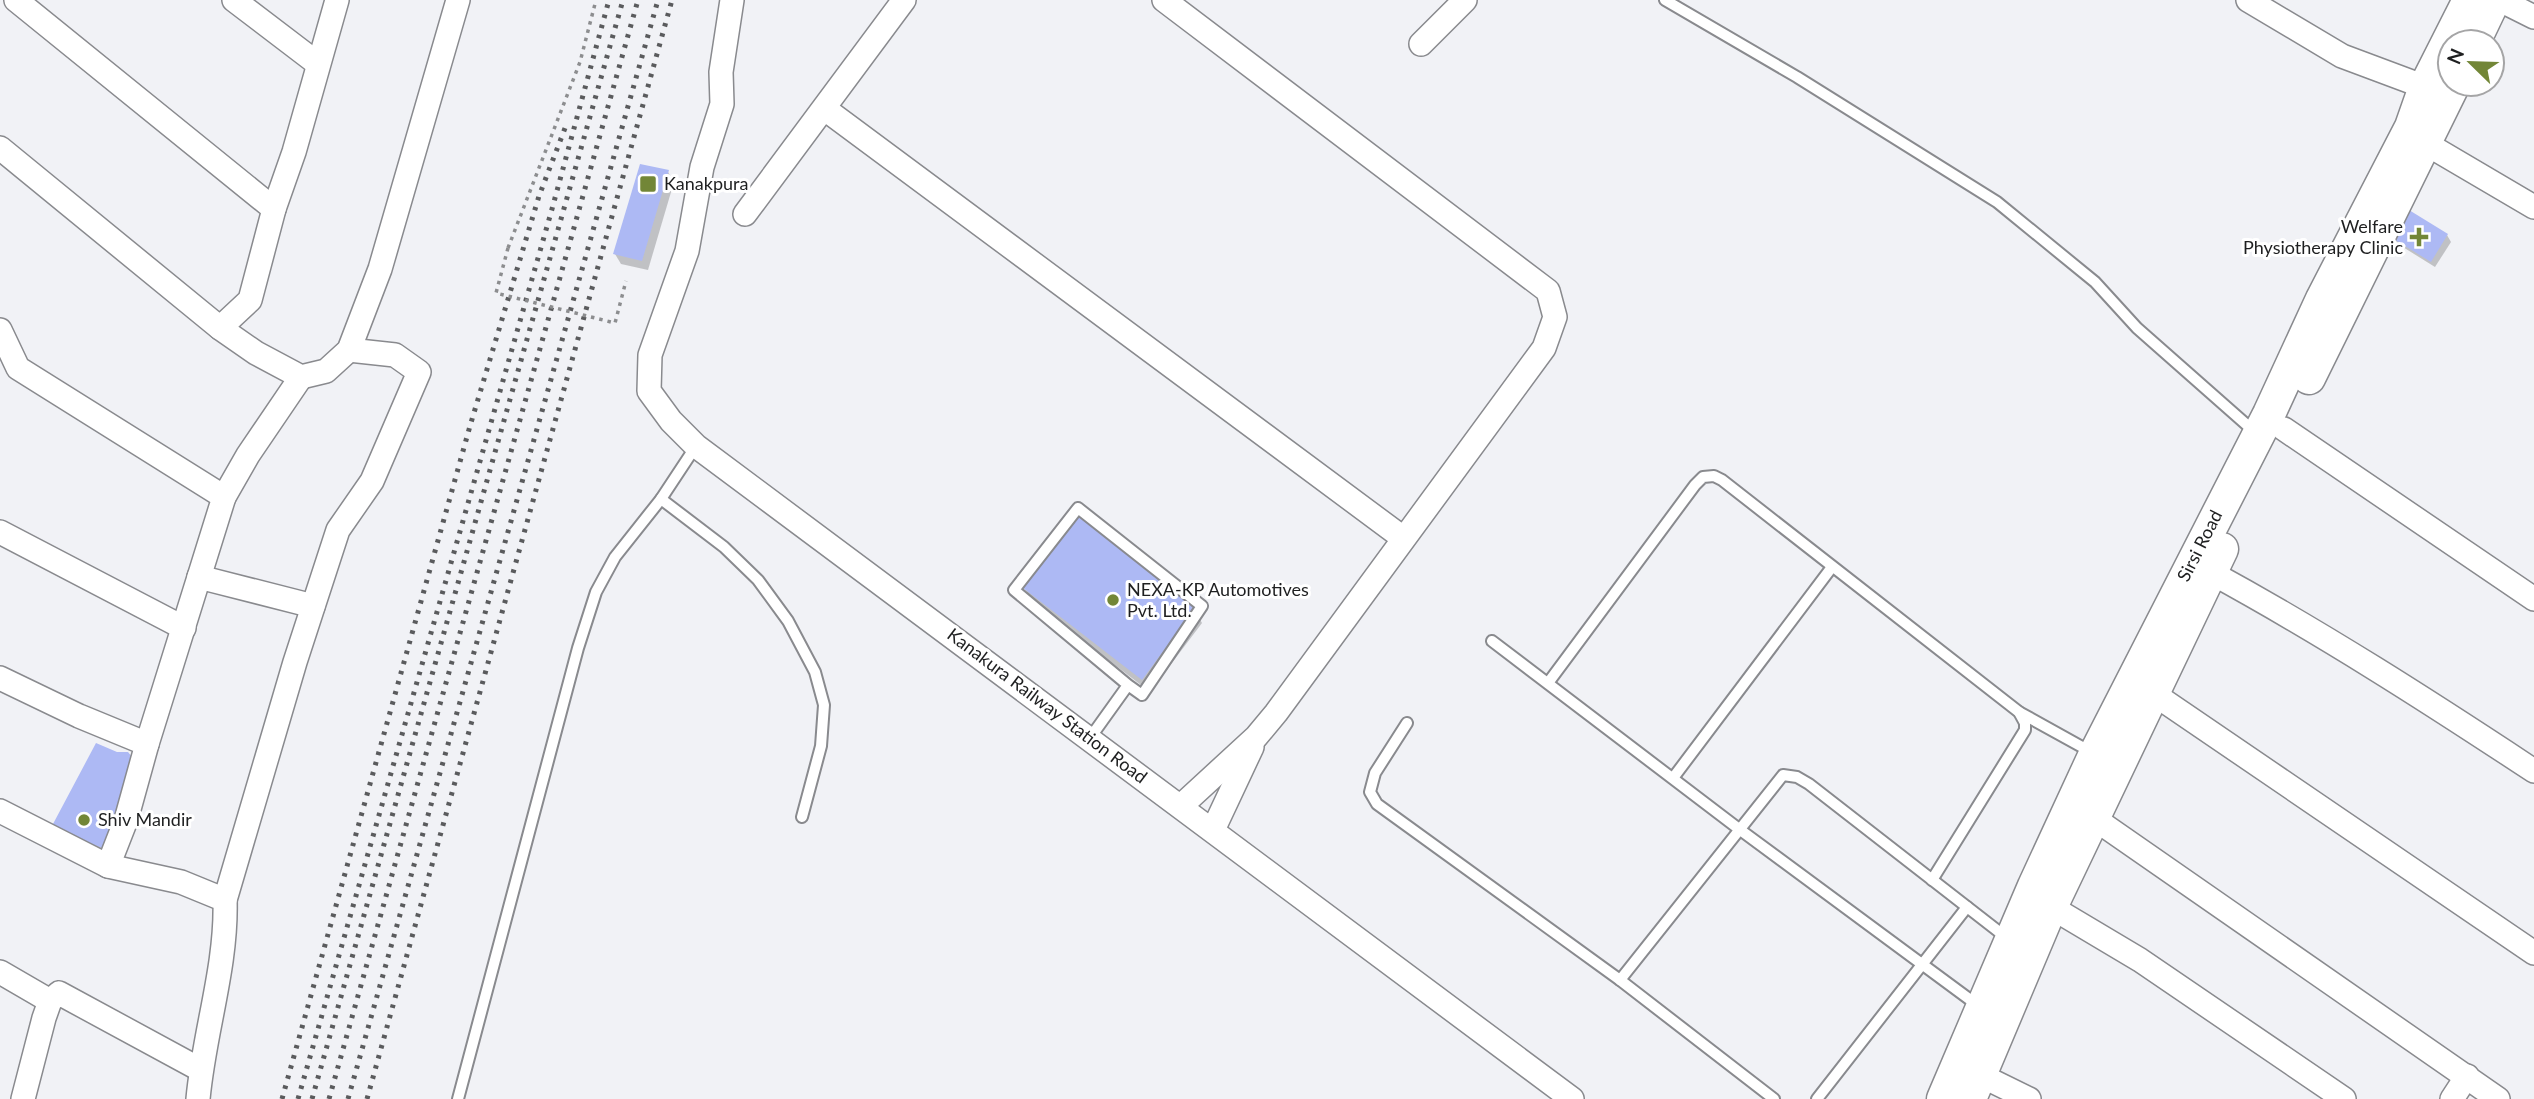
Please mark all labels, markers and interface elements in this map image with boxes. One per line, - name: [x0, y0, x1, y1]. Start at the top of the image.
- north arrow: [2436, 28, 2506, 98]
- text: N: [2441, 45, 2468, 67]
- place label: Kanakpura: [664, 172, 748, 194]
- marker: Kanakpura: [638, 174, 658, 194]
- place label: Welfare Physiotherapy Clinic: [2243, 215, 2403, 258]
- marker: Welfare Physiotherapy Clinic: [2409, 227, 2429, 247]
- street label: Sirsi Road: [2172, 506, 2226, 585]
- place label: NEXA-KP Automotives Pvt. Ltd.: [1127, 578, 1309, 621]
- marker: NEXA-KP Automotives Pvt. Ltd.: [1105, 592, 1121, 608]
- street label: Kanakura Railway Station Road: [943, 623, 1152, 788]
- place label: Shiv Mandir: [98, 808, 192, 830]
- marker: Shiv Mandir: [76, 812, 92, 828]

